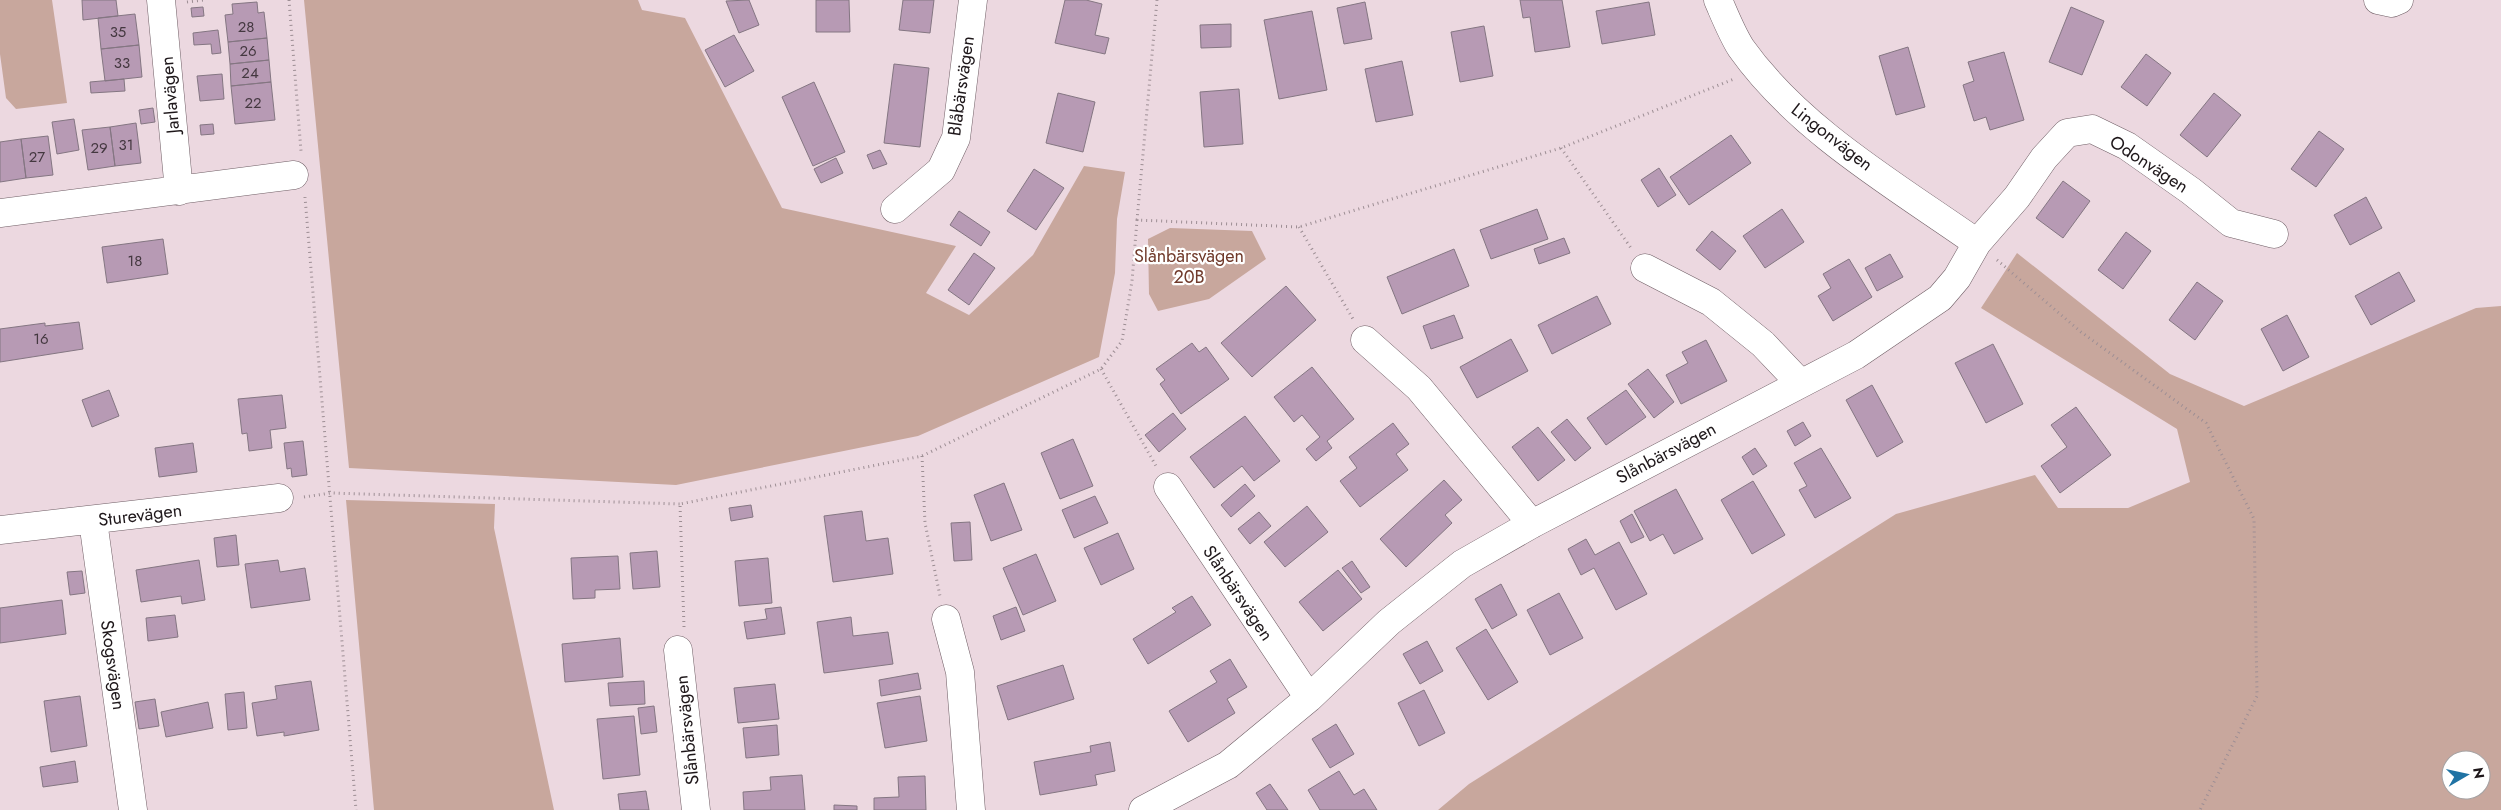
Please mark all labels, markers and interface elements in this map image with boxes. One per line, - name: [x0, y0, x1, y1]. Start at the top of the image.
- house number: 28: [238, 16, 254, 38]
- house number: 35: [110, 21, 126, 43]
- street label: Blåbärsvägen: [941, 34, 981, 138]
- house number: 26: [239, 40, 257, 62]
- house number: 33: [114, 52, 130, 74]
- street label: Jarlavägen: [154, 55, 187, 137]
- house number: 24: [241, 62, 259, 84]
- house number: 22: [244, 92, 262, 114]
- street label: Lingonvägen: [1786, 97, 1878, 177]
- street label: Odonvägen: [2104, 129, 2194, 199]
- house number: 31: [119, 134, 133, 156]
- house number: 29: [90, 137, 108, 159]
- house number: 27: [29, 146, 45, 168]
- park label: Slånbärsvägen 20B: [1134, 243, 1244, 290]
- house number: 18: [128, 250, 142, 272]
- house number: 16: [33, 328, 49, 350]
- street label: Slånbärsvägen: [1611, 416, 1721, 490]
- street label: Sturevägen: [97, 497, 183, 533]
- street label: Slånbärsvägen: [1196, 540, 1280, 646]
- street label: Skogsvägen: [94, 618, 132, 712]
- street label: Slånbärsvägen: [668, 674, 706, 786]
- north arrow: [2441, 750, 2491, 800]
- text: N: [2468, 766, 2490, 780]

